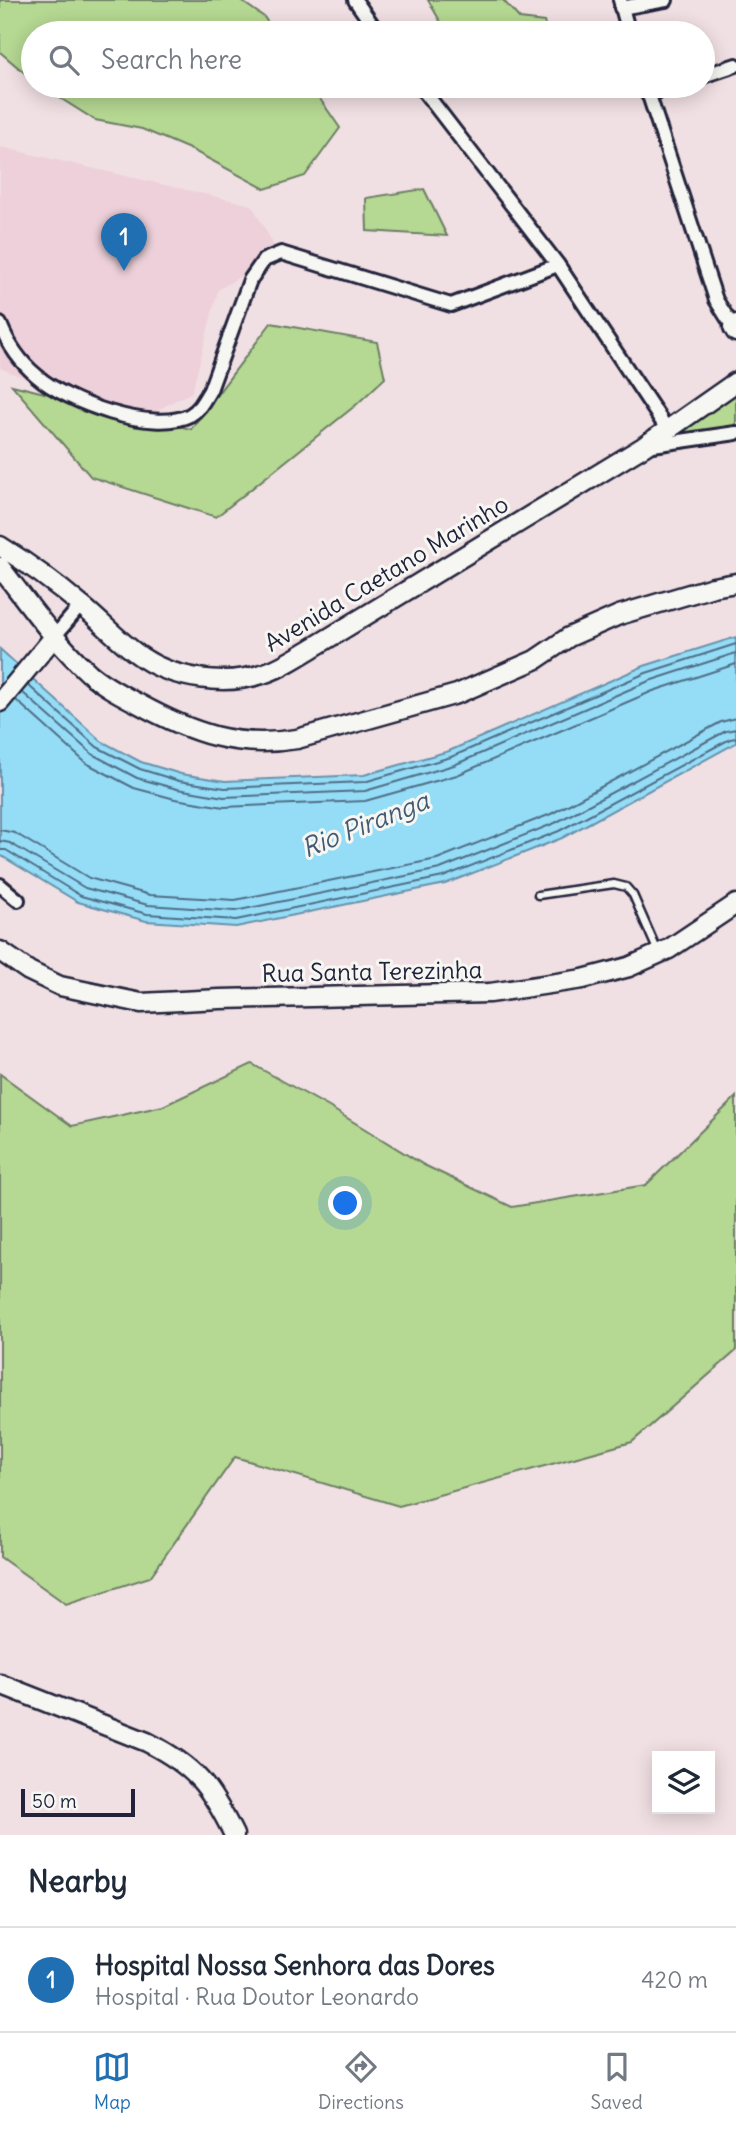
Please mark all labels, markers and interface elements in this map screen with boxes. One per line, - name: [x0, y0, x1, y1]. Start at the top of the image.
- search box: [21, 21, 715, 98]
- icon: search: [45, 41, 83, 79]
- text: Search here: [101, 43, 242, 76]
- pin: 1: [101, 213, 147, 271]
- street label: Avenida Caetano Marinho: [259, 488, 513, 658]
- water label: Rio Piranga: [297, 783, 434, 864]
- street label: Rua Santa Terezinha: [261, 954, 483, 988]
- your location: [328, 1186, 362, 1220]
- map controls: [652, 1751, 715, 1814]
- button: layers: [652, 1751, 715, 1814]
- scale bar: [21, 1786, 135, 1818]
- text: 50 m: [32, 1789, 77, 1813]
- text: Nearby: [28, 1862, 128, 1900]
- text: Hospital Nossa Senhora das Dores: [95, 1949, 495, 1982]
- text: 1: [46, 1965, 56, 1994]
- text: 420 m: [641, 1965, 708, 1994]
- text: Hospital · Rua Doutor Leonardo: [95, 1982, 419, 2011]
- tab: Map: [93, 2048, 131, 2114]
- tab: Directions: [318, 2048, 404, 2114]
- tab: Saved: [591, 2048, 643, 2114]

